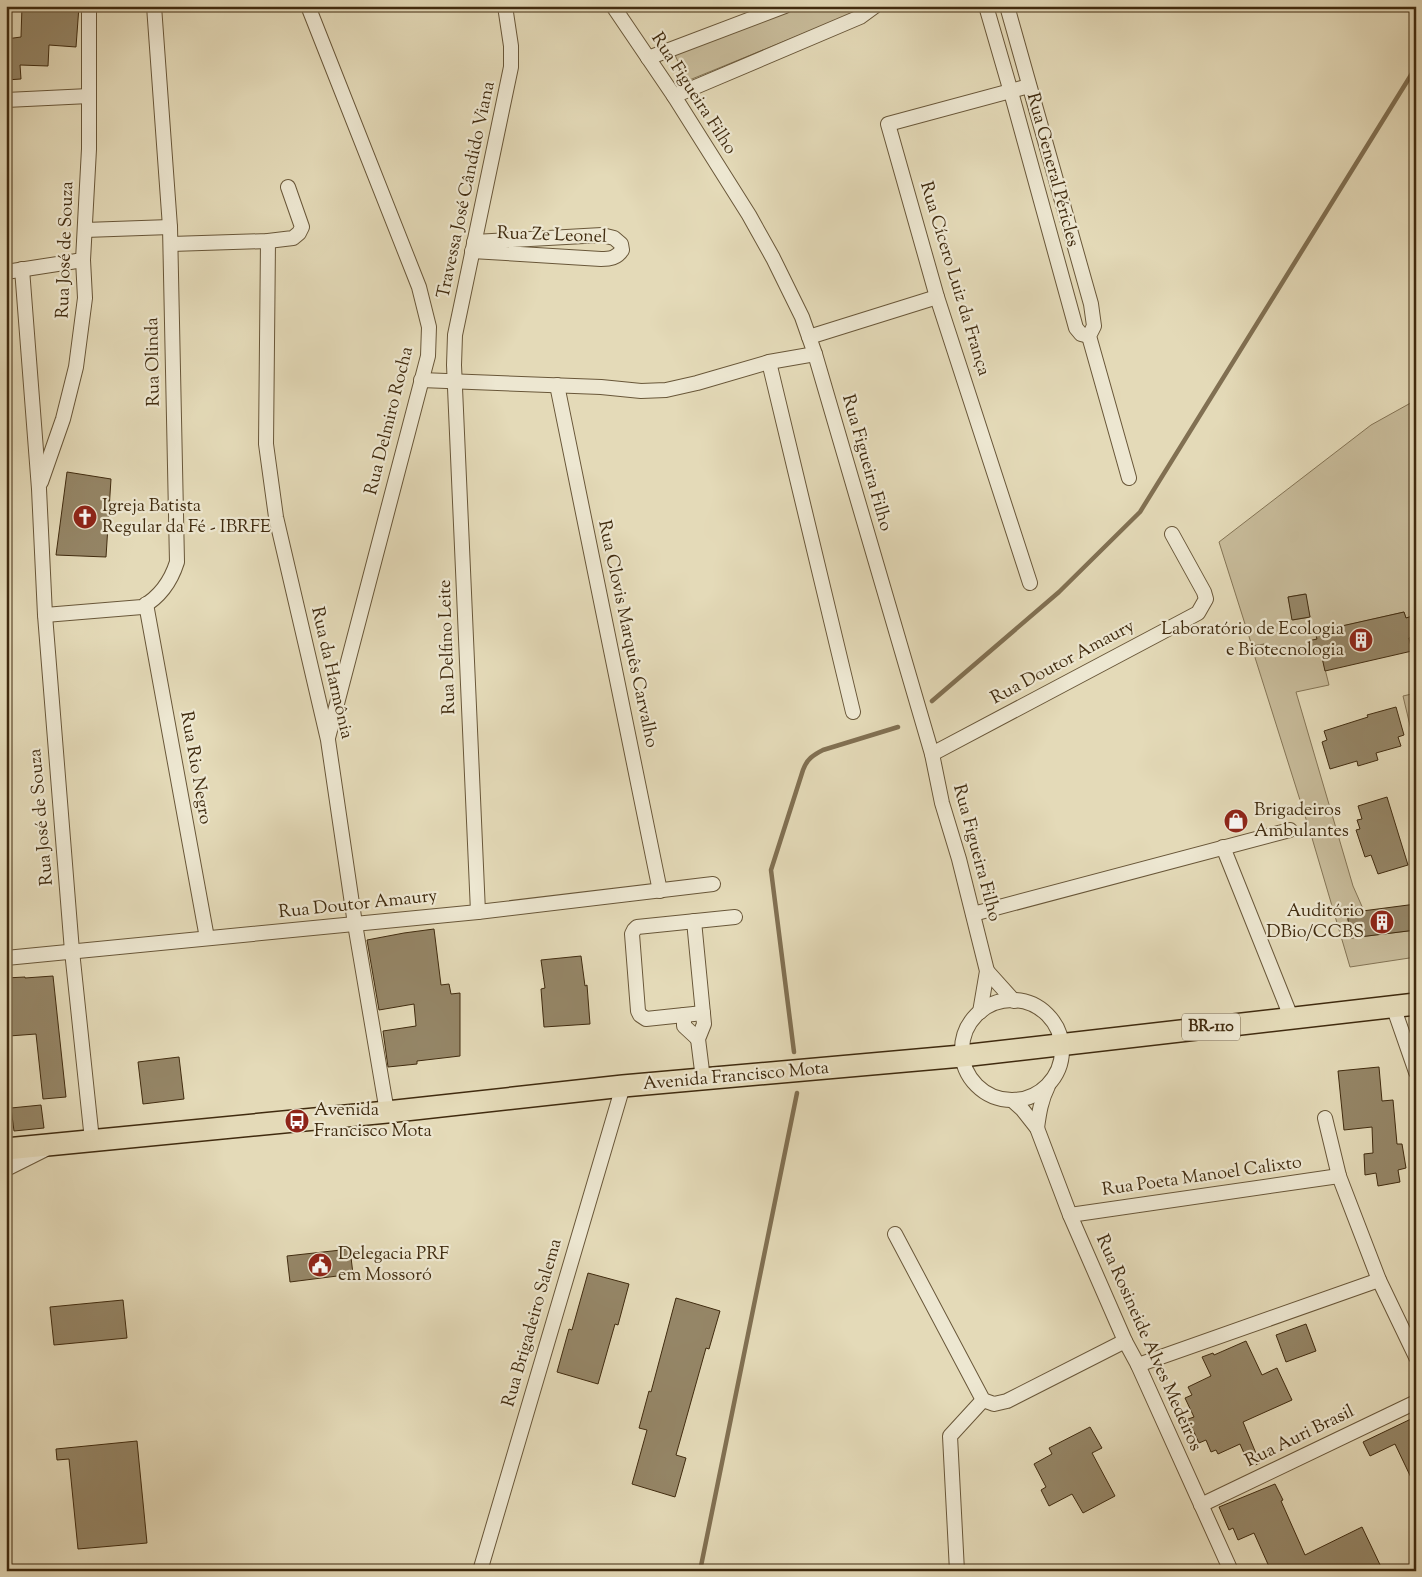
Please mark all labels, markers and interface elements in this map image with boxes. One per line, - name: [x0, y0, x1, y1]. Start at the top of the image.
- street label: Rua Figueira Filho: [644, 28, 742, 160]
- street label: Travessa José Cândido Viana: [431, 79, 503, 301]
- street label: Rua General Péricles: [1019, 90, 1085, 250]
- street label: Rua Cícero Luiz da França: [912, 179, 996, 379]
- street label: Rua José de Souza: [51, 181, 81, 319]
- street label: Rua Ze Leonel: [497, 221, 607, 251]
- street label: Rua Olinda: [140, 317, 168, 407]
- street label: Rua Delmiro Rocha: [359, 344, 421, 498]
- street label: Rua Figueira Filho: [834, 392, 898, 535]
- place label: Igreja Batista Regular da Fé - IBRFE: [102, 494, 271, 541]
- church icon: Igreja Batista Regular da Fé - IBRFE: [72, 504, 98, 530]
- street label: Rua Clovis Marquês Carvalho: [590, 518, 664, 750]
- street label: Rua Delfino Leite: [433, 579, 463, 715]
- street label: Rua da Harmônia: [303, 604, 359, 742]
- street label: Rua Doutor Amaury: [986, 614, 1140, 712]
- place label: Laboratório de Ecologia e Biotecnologia: [1161, 617, 1344, 664]
- building icon: Laboratório de Ecologia e Biotecnologia: [1348, 627, 1374, 653]
- street label: Rua Rio Negro: [172, 709, 218, 827]
- street label: Rua José de Souza: [23, 747, 61, 887]
- street label: Rua Figueira Filho: [945, 781, 1007, 925]
- place label: Brigadeiros Ambulantes: [1254, 798, 1349, 845]
- shop icon: Brigadeiros Ambulantes: [1223, 808, 1249, 834]
- street label: Rua Doutor Amaury: [277, 884, 439, 926]
- place label: Auditório DBio/CCBS: [1266, 899, 1364, 946]
- building icon: Auditório DBio/CCBS: [1369, 909, 1395, 935]
- road number: BR-110: [1182, 1014, 1240, 1040]
- street label: Avenida Francisco Mota: [642, 1056, 830, 1098]
- place label: Avenida Francisco Mota: [314, 1098, 432, 1145]
- bus stop icon: Avenida Francisco Mota: [284, 1108, 310, 1134]
- street label: Rua Poeta Manoel Calixto: [1100, 1150, 1304, 1204]
- street label: Rua Rosineide Alves Medeiros: [1088, 1230, 1208, 1456]
- street label: Rua Brigadeiro Salema: [497, 1236, 569, 1410]
- place label: Delegacia PRF em Mossoró: [338, 1242, 449, 1289]
- public building icon: Delegacia PRF em Mossoró: [307, 1252, 333, 1278]
- street label: Rua Auri Brasil: [1241, 1399, 1359, 1475]

